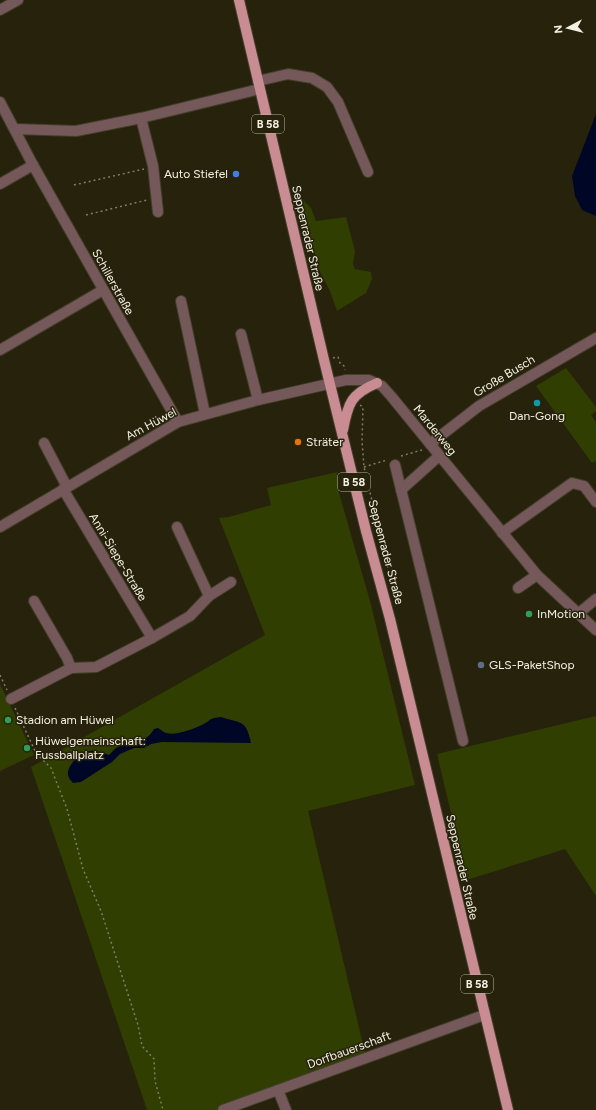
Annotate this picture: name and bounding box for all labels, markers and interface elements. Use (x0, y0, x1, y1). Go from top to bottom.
north arrow (548, 8, 588, 48)
text: N (552, 24, 566, 34)
road number: B 58 (252, 115, 284, 133)
place label: Auto Stiefel (164, 167, 228, 181)
marker: Auto Stiefel (231, 169, 241, 179)
street label: Seppenrader Straße (289, 184, 327, 292)
street label: Schillerstraße (89, 247, 137, 318)
street label: Große Busch (471, 352, 538, 400)
marker: Dan-Gong (532, 398, 542, 408)
street label: Marderweg (410, 402, 460, 458)
street label: Am Hüwel (123, 405, 179, 443)
place label: Dan-Gong (509, 409, 565, 423)
place label: Sträter (306, 435, 343, 449)
marker: Sträter (293, 437, 303, 447)
road number: B 58 (338, 473, 370, 491)
street label: Seppenrader Straße (365, 498, 407, 606)
street label: Anni-Siepe-Straße (86, 511, 150, 604)
place label: InMotion (537, 607, 585, 621)
marker: InMotion (524, 609, 534, 619)
place label: GLS-PaketShop (489, 658, 575, 672)
marker: GLS-PaketShop (476, 660, 486, 670)
place label: Stadion am Hüwel (16, 713, 114, 727)
marker: Stadion am Hüwel (3, 715, 13, 725)
place label: Hüwelgemeinschaft: Fussballplatz (35, 734, 146, 762)
marker: Hüwelgemeinschaft: Fussballplatz (22, 743, 32, 753)
street label: Seppenrader Straße (443, 813, 481, 921)
road number: B 58 (461, 975, 493, 993)
street label: Dorfbauerschaft (305, 1028, 393, 1072)

